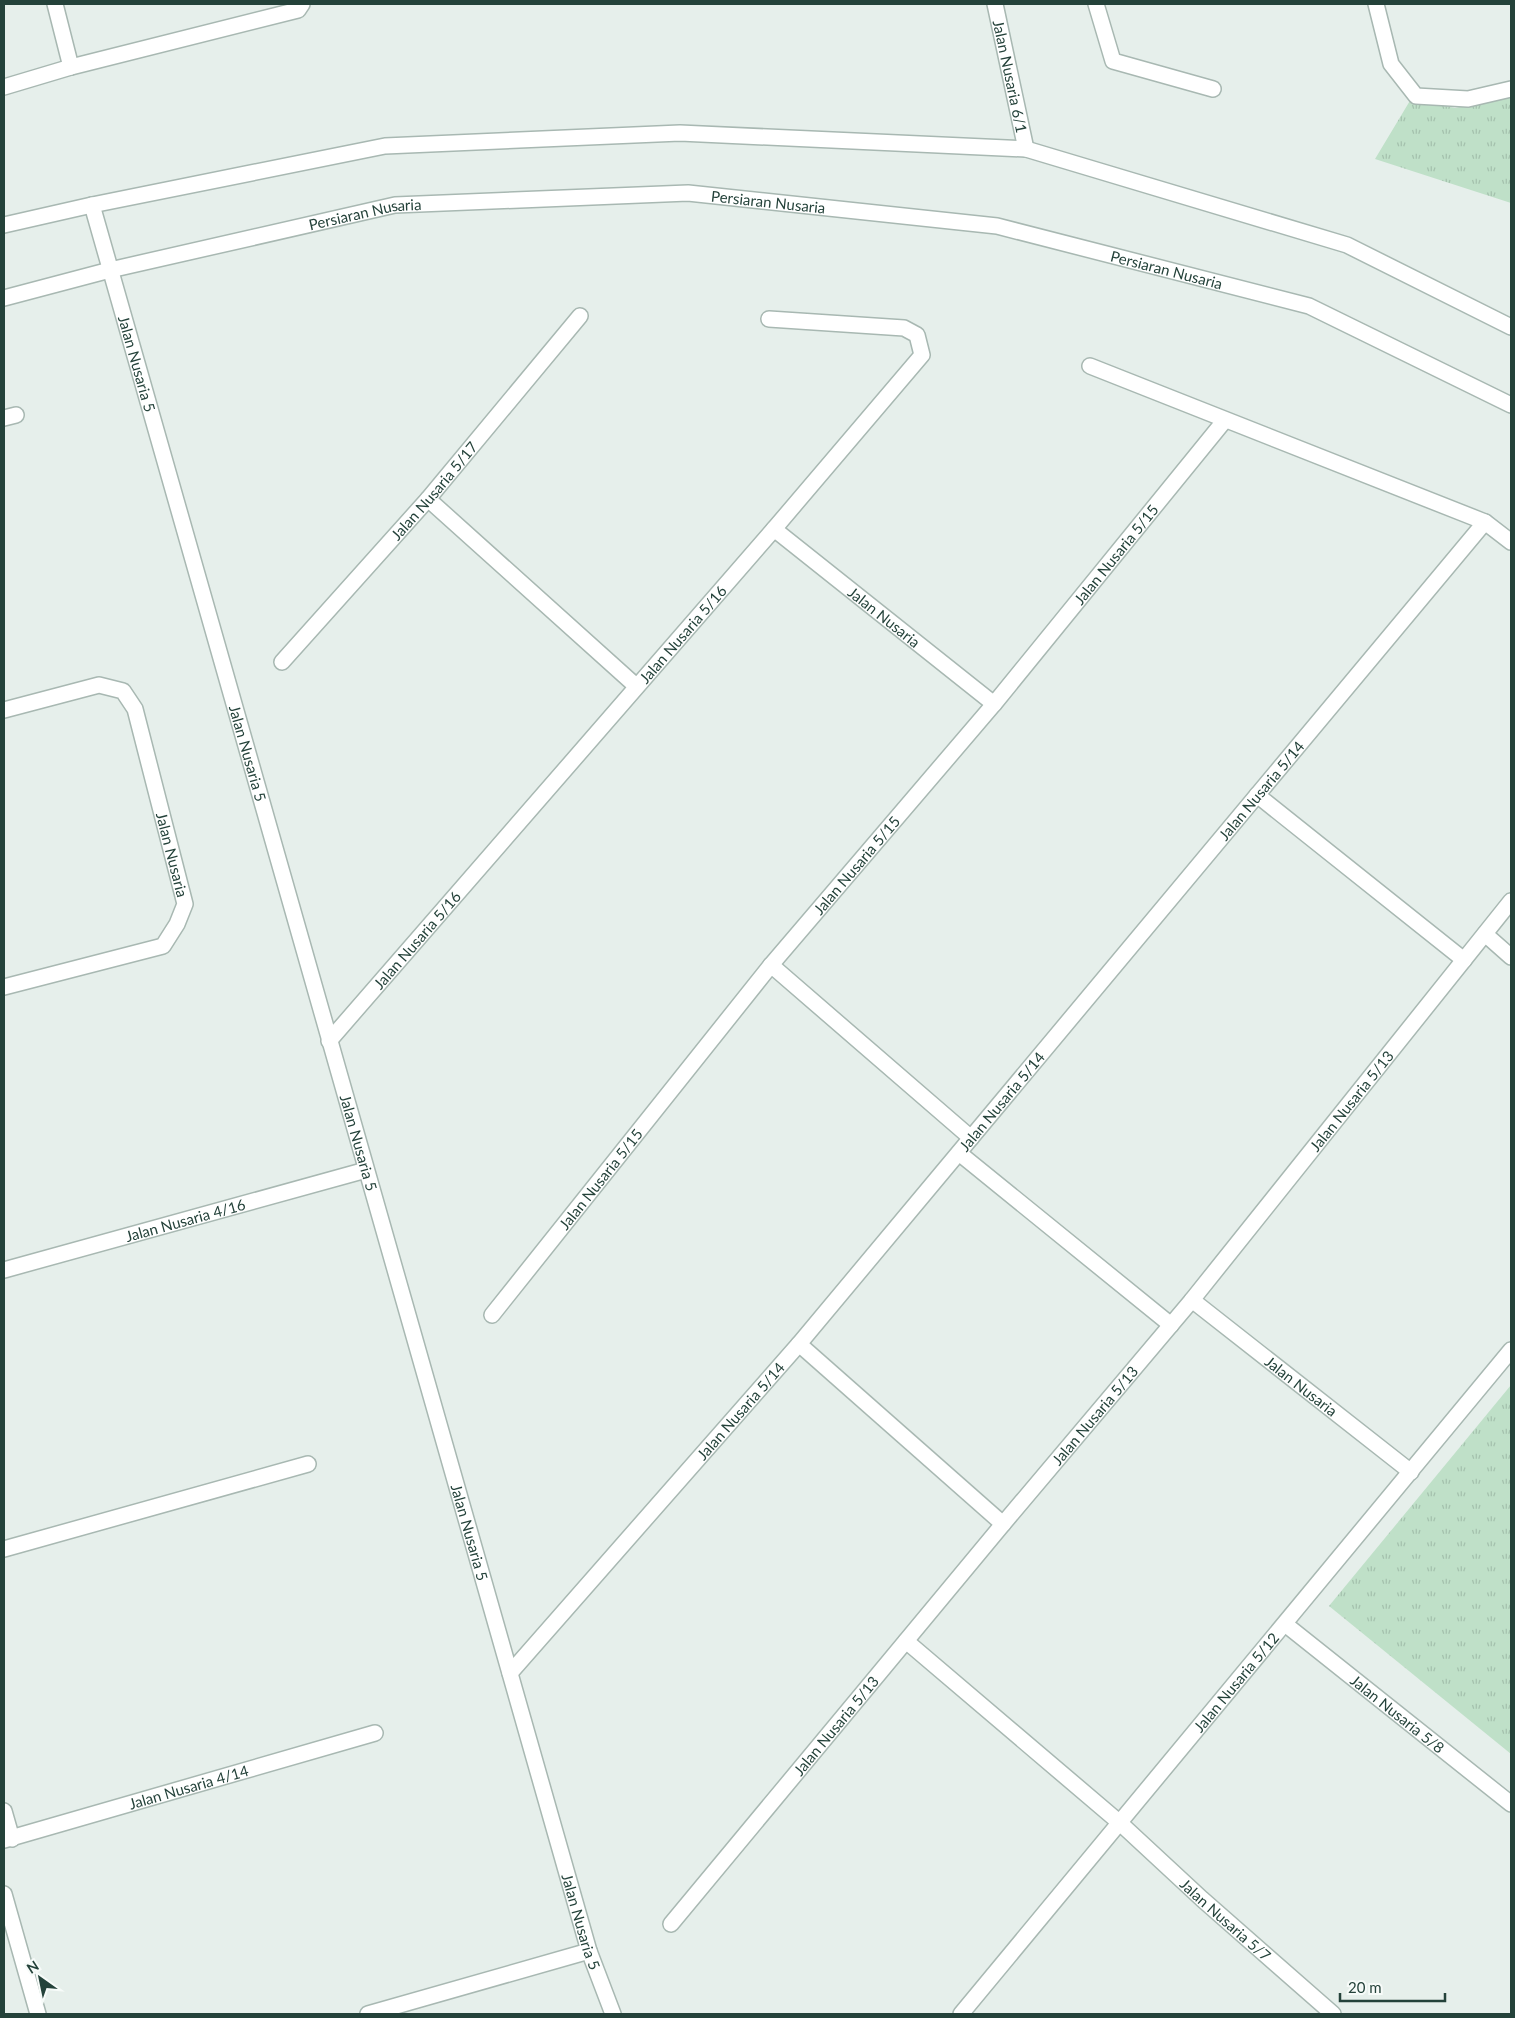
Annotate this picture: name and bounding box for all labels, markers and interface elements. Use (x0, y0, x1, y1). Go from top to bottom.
street label: Jalan Nusaria 6/1 (990, 18, 1031, 134)
street label: Persiaran Nusaria (710, 187, 826, 217)
street label: Persiaran Nusaria (307, 195, 422, 233)
street label: Persiaran Nusaria (1109, 247, 1224, 292)
street label: Jalan Nusaria 5 (115, 313, 159, 414)
street label: Jalan Nusaria 5/17 (387, 438, 481, 543)
street label: Jalan Nusaria 5/15 (1070, 501, 1162, 608)
street label: Jalan Nusaria 5/16 (635, 581, 730, 687)
street label: Jalan Nusaria (845, 583, 924, 651)
street label: Jalan Nusaria 5 (226, 703, 270, 804)
street label: Jalan Nusaria 5/14 (1214, 737, 1308, 844)
street label: Jalan Nusaria (153, 810, 192, 899)
street label: Jalan Nusaria 5/15 (809, 812, 903, 918)
street label: Jalan Nusaria 5/16 (370, 887, 464, 992)
street label: Jalan Nusaria 5/13 (1306, 1047, 1397, 1155)
street label: Jalan Nusaria 5/14 (955, 1048, 1048, 1155)
street label: Jalan Nusaria 5 (337, 1092, 381, 1193)
street label: Jalan Nusaria 5/15 (555, 1125, 646, 1233)
street label: Jalan Nusaria 4/16 (123, 1195, 248, 1245)
street label: Jalan Nusaria (1262, 1352, 1341, 1420)
street label: Jalan Nusaria 5/14 (693, 1358, 788, 1463)
street label: Jalan Nusaria 5/13 (1048, 1362, 1141, 1468)
street label: Jalan Nusaria 5 (448, 1482, 492, 1583)
street label: Jalan Nusaria 5/12 (1190, 1629, 1282, 1735)
street label: Jalan Nusaria 5/8 (1347, 1671, 1448, 1757)
street label: Jalan Nusaria 5/13 (789, 1672, 882, 1779)
street label: Jalan Nusaria 4/14 (127, 1761, 251, 1813)
street label: Jalan Nusaria 5 (558, 1871, 604, 1972)
street label: Jalan Nusaria 5/7 (1177, 1875, 1275, 1965)
north arrow (15, 1953, 65, 2003)
text: N (23, 1957, 42, 1977)
scale bar (1340, 1970, 1445, 2002)
text: 20 m (1348, 1978, 1382, 1996)

